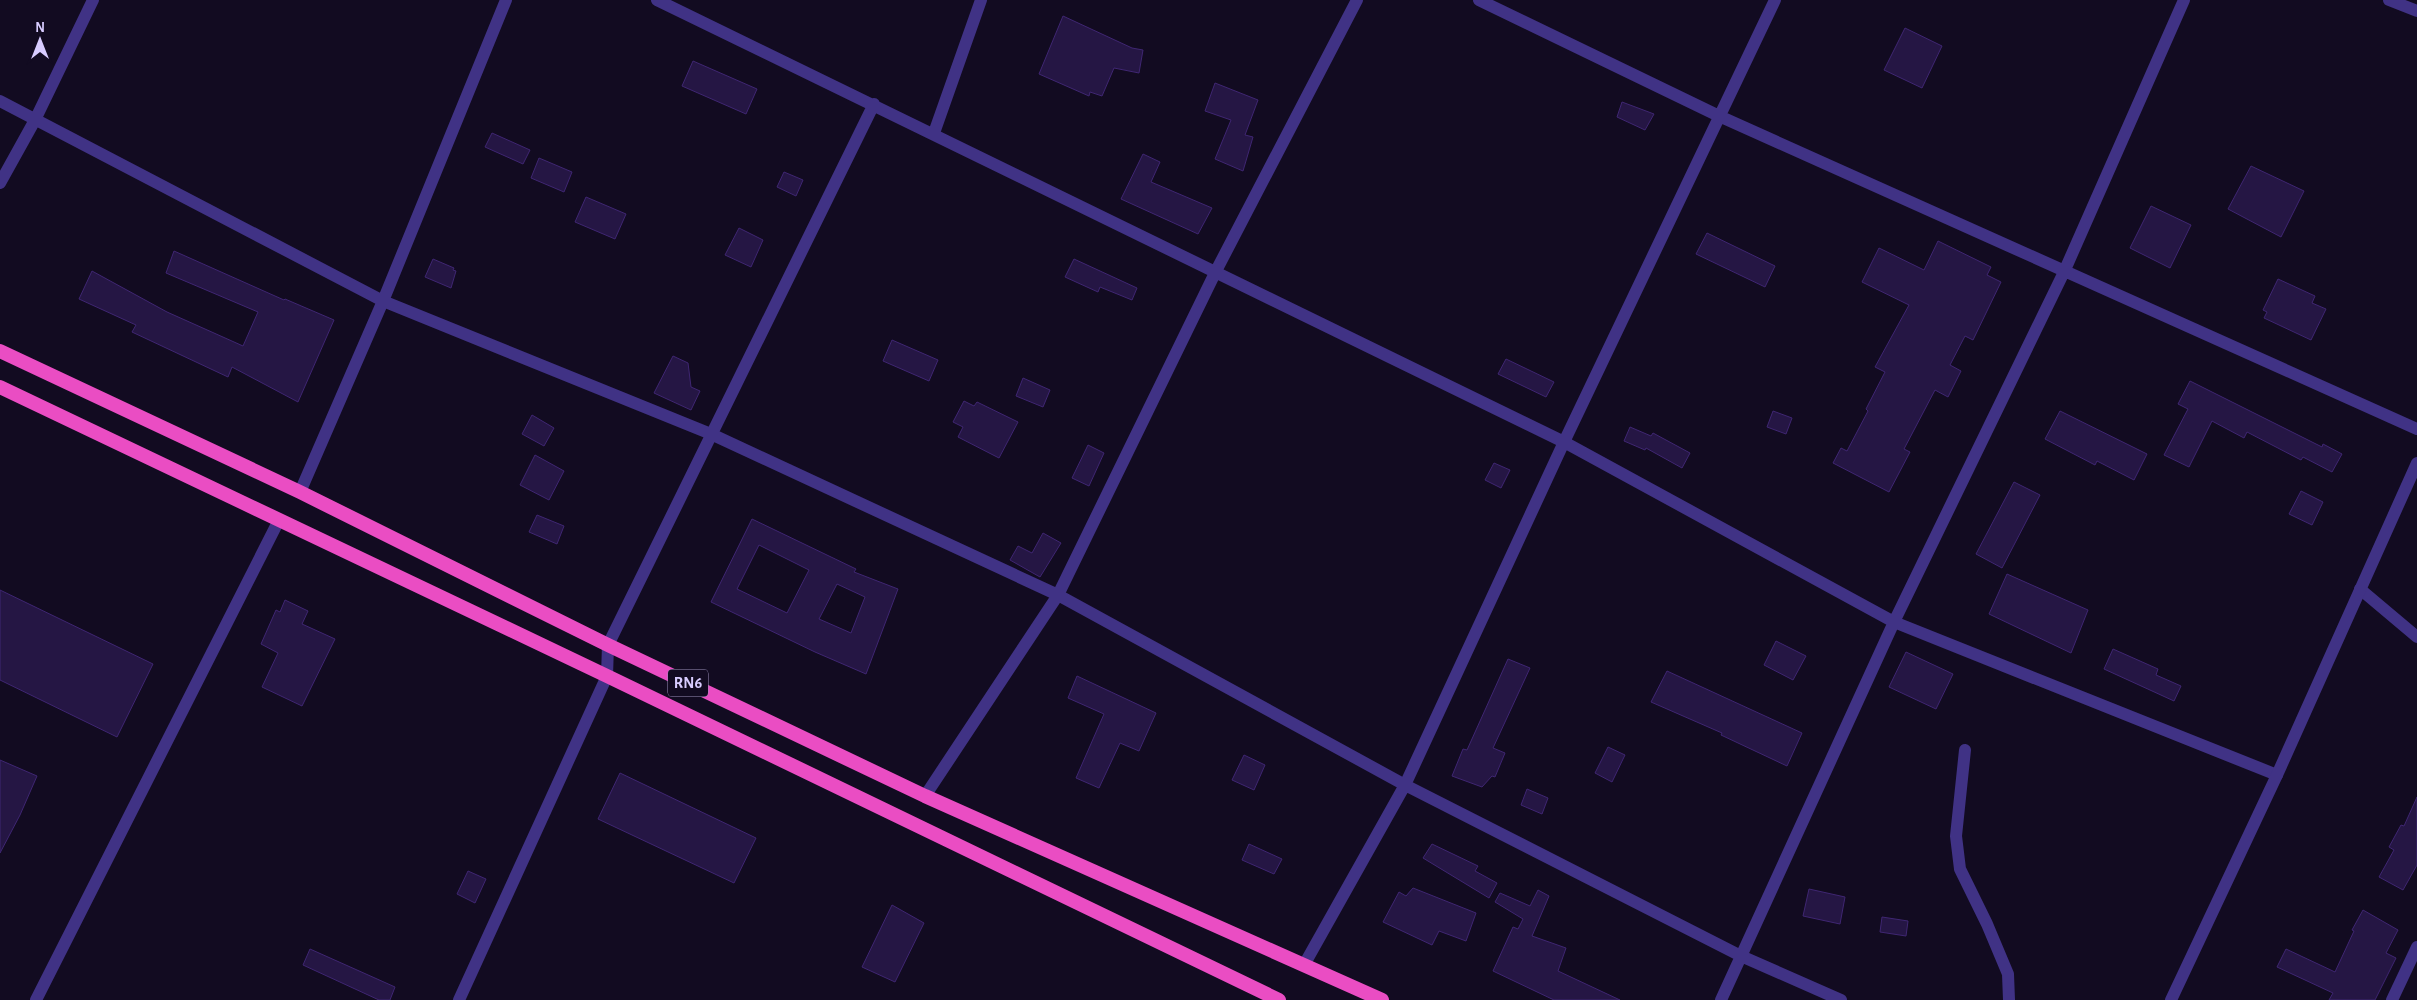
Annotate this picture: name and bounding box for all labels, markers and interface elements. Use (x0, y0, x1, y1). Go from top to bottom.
north arrow (15, 15, 65, 65)
text: N (35, 21, 45, 35)
road number: RN6 (668, 670, 708, 696)

